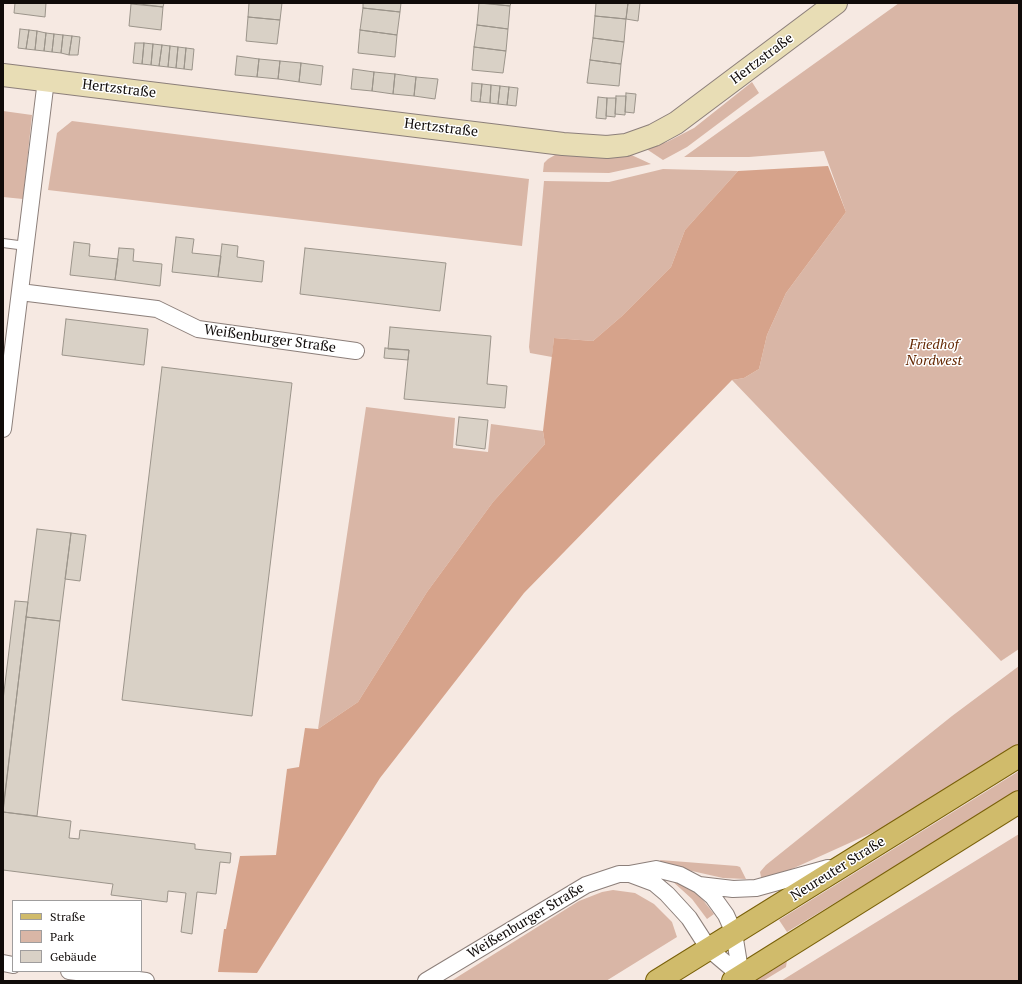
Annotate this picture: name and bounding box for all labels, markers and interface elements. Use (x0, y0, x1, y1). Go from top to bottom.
street label: Hertzstraße (727, 30, 797, 88)
street label: Hertzstraße (81, 76, 157, 102)
street label: Hertzstraße (403, 115, 479, 141)
street label: Weißenburger Straße (203, 321, 337, 357)
park label: Friedhof Nordwest (906, 337, 962, 370)
street label: Neureuter Straße (788, 833, 888, 905)
street label: Weißenburger Straße (465, 880, 587, 962)
legend (12, 900, 142, 972)
text: Straße (50, 909, 85, 924)
text: Park (50, 929, 74, 944)
text: Gebäude (50, 949, 96, 964)

